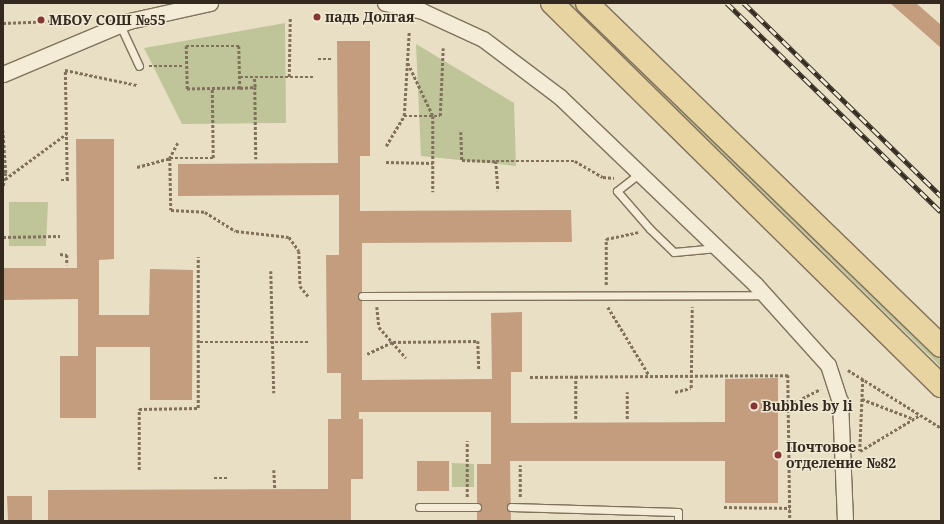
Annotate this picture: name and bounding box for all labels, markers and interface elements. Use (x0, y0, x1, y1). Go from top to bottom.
place label: падь Долгая (325, 9, 415, 25)
place label: МБОУ СОШ №55 (49, 12, 166, 28)
marker: падь Долгая (312, 12, 322, 22)
marker: МБОУ СОШ №55 (36, 15, 46, 25)
place label: Bubbles by li (762, 398, 853, 414)
marker: Bubbles by li (749, 401, 759, 411)
place label: Почтовое отделение №82 (786, 439, 896, 472)
marker: Почтовое отделение №82 (773, 450, 783, 460)

